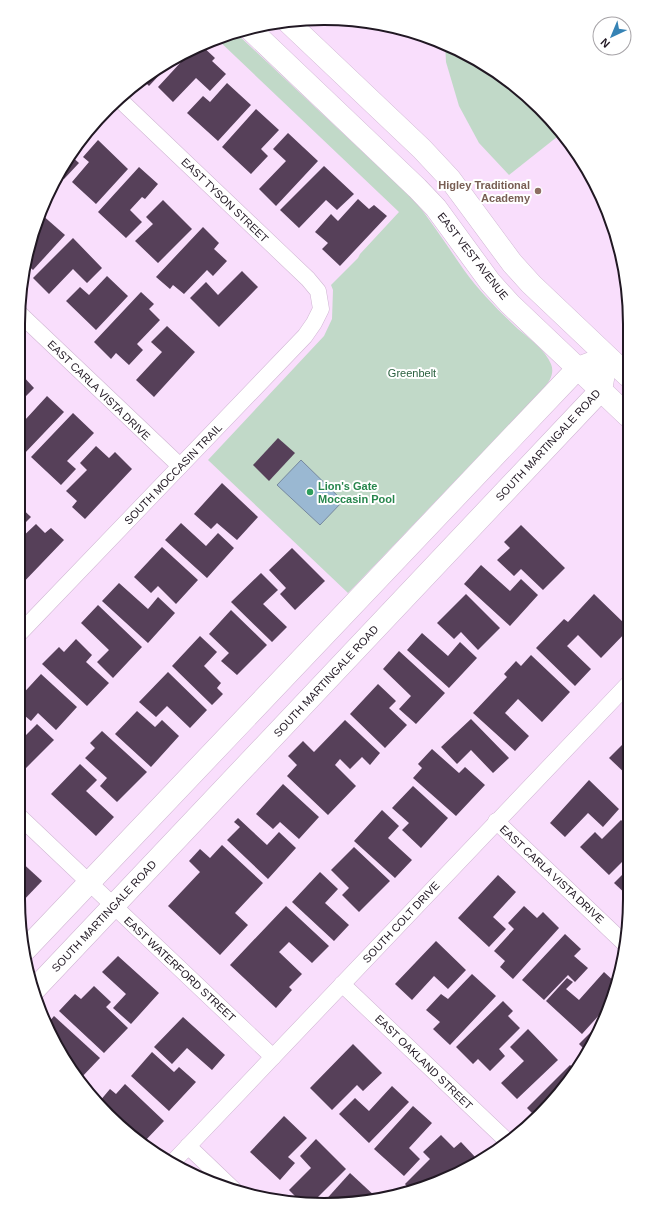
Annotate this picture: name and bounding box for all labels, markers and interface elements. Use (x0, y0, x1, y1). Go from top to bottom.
north arrow (592, 16, 632, 56)
text: N (598, 36, 612, 50)
street label: EAST TYSON STREET (179, 155, 271, 245)
place label: Higley Traditional Academy (438, 179, 531, 204)
marker: Higley Traditional Academy (533, 186, 543, 196)
street label: EAST VEST AVENUE (435, 210, 511, 302)
street label: EAST CARLA VISTA DRIVE (45, 338, 153, 442)
park label: Greenbelt (388, 367, 436, 379)
street label: SOUTH MARTINGALE ROAD (493, 387, 603, 503)
street label: SOUTH MOCCASIN TRAIL (122, 421, 224, 527)
place label: Lion's Gate Moccasin Pool (318, 480, 395, 505)
marker: Lion's Gate Moccasin Pool (305, 487, 315, 497)
street label: SOUTH MARTINGALE ROAD (271, 623, 381, 739)
street label: EAST CARLA VISTA DRIVE (498, 823, 606, 925)
street label: SOUTH MARTINGALE ROAD (49, 858, 159, 974)
street label: SOUTH COLT DRIVE (360, 879, 442, 965)
street label: EAST WATERFORD STREET (122, 914, 238, 1024)
street label: EAST OAKLAND STREET (373, 1012, 475, 1112)

